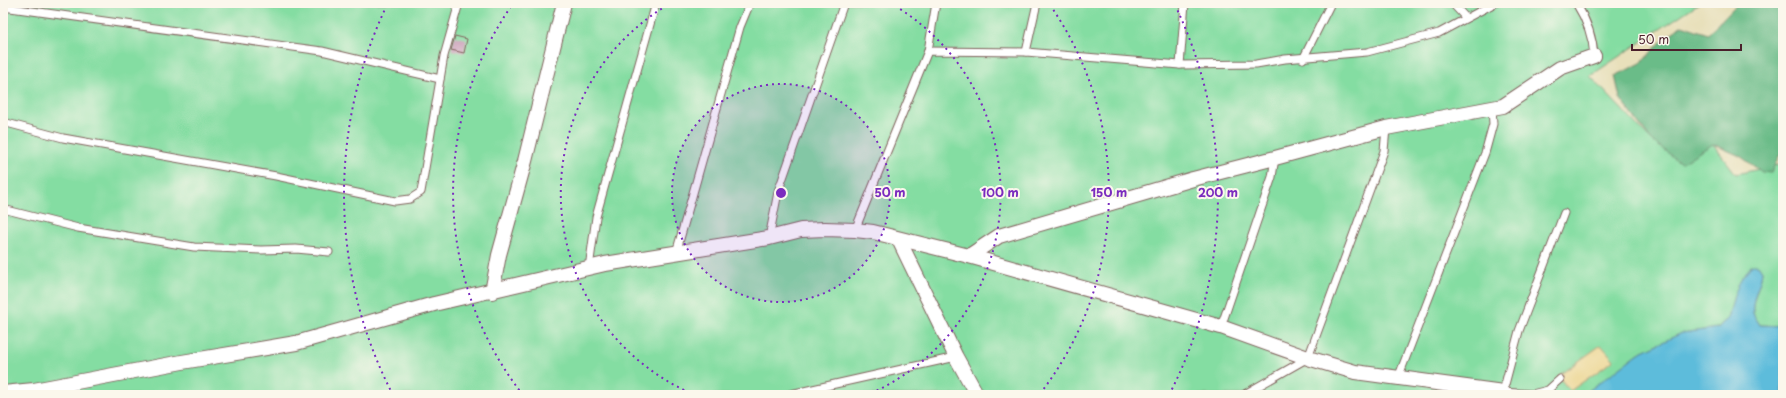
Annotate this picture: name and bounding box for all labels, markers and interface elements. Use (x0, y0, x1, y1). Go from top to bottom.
scale bar (1632, 26, 1741, 52)
text: 50 m (1638, 30, 1669, 48)
text: 50 m (874, 183, 906, 201)
text: 100 m (981, 183, 1019, 201)
text: 150 m (1091, 183, 1127, 201)
text: 200 m (1198, 183, 1238, 201)
centre of rings (774, 186, 788, 200)

